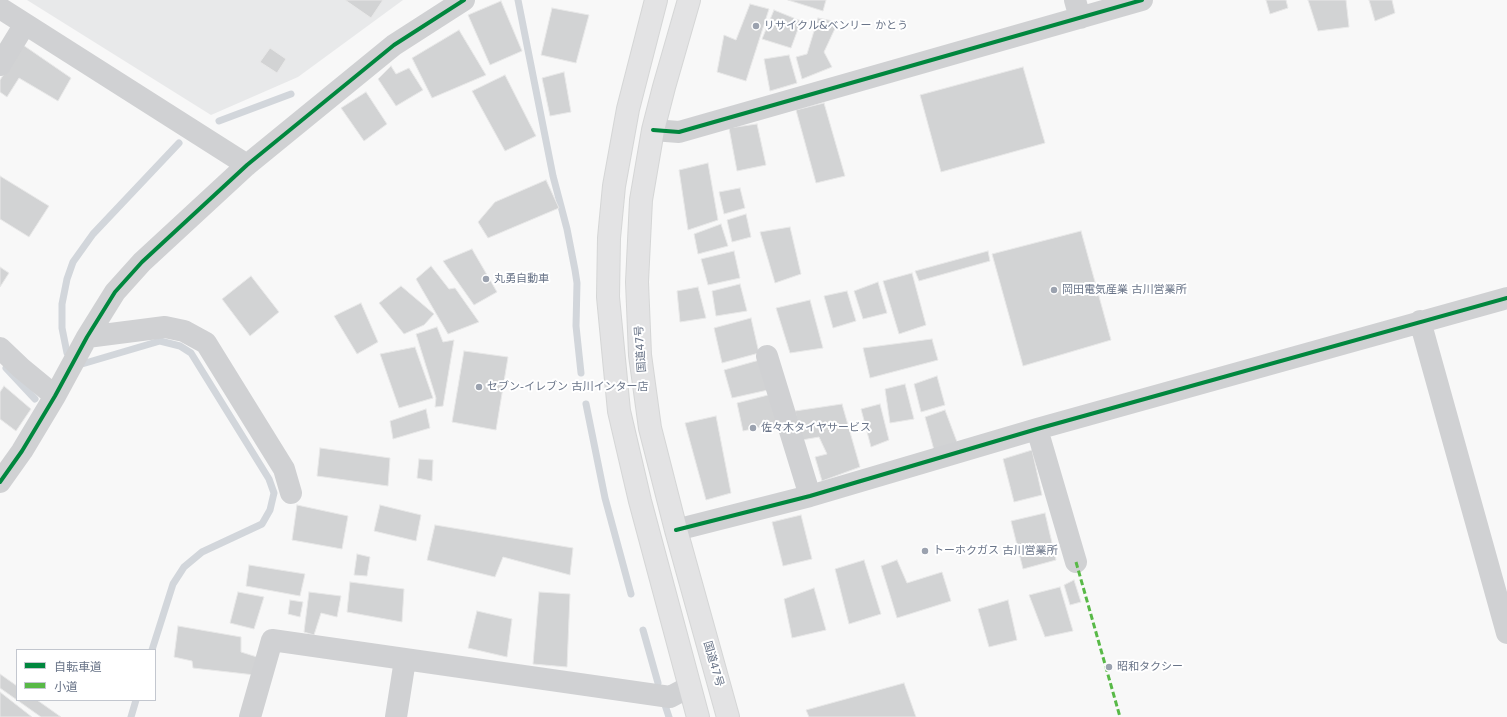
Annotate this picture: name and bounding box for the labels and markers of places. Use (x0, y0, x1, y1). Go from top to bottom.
place label: リサイクル&ベンリー かとう (764, 19, 908, 33)
marker: リサイクル&ベンリー かとう (751, 21, 761, 31)
place label: 丸勇自動車 (494, 272, 549, 286)
marker: 丸勇自動車 (481, 274, 491, 284)
place label: 岡田電気産業 古川営業所 (1062, 283, 1186, 297)
marker: 岡田電気産業 古川営業所 (1049, 285, 1059, 295)
place label: セブン-イレブン 古川インター店 (487, 380, 648, 394)
marker: セブン-イレブン 古川インター店 (474, 382, 484, 392)
place label: 佐々木タイヤサービス (761, 421, 871, 435)
marker: 佐々木タイヤサービス (748, 423, 758, 433)
place label: トーホクガス 古川営業所 (933, 544, 1057, 558)
marker: トーホクガス 古川営業所 (920, 546, 930, 556)
place label: 昭和タクシー (1117, 660, 1183, 674)
marker: 昭和タクシー (1104, 662, 1114, 672)

